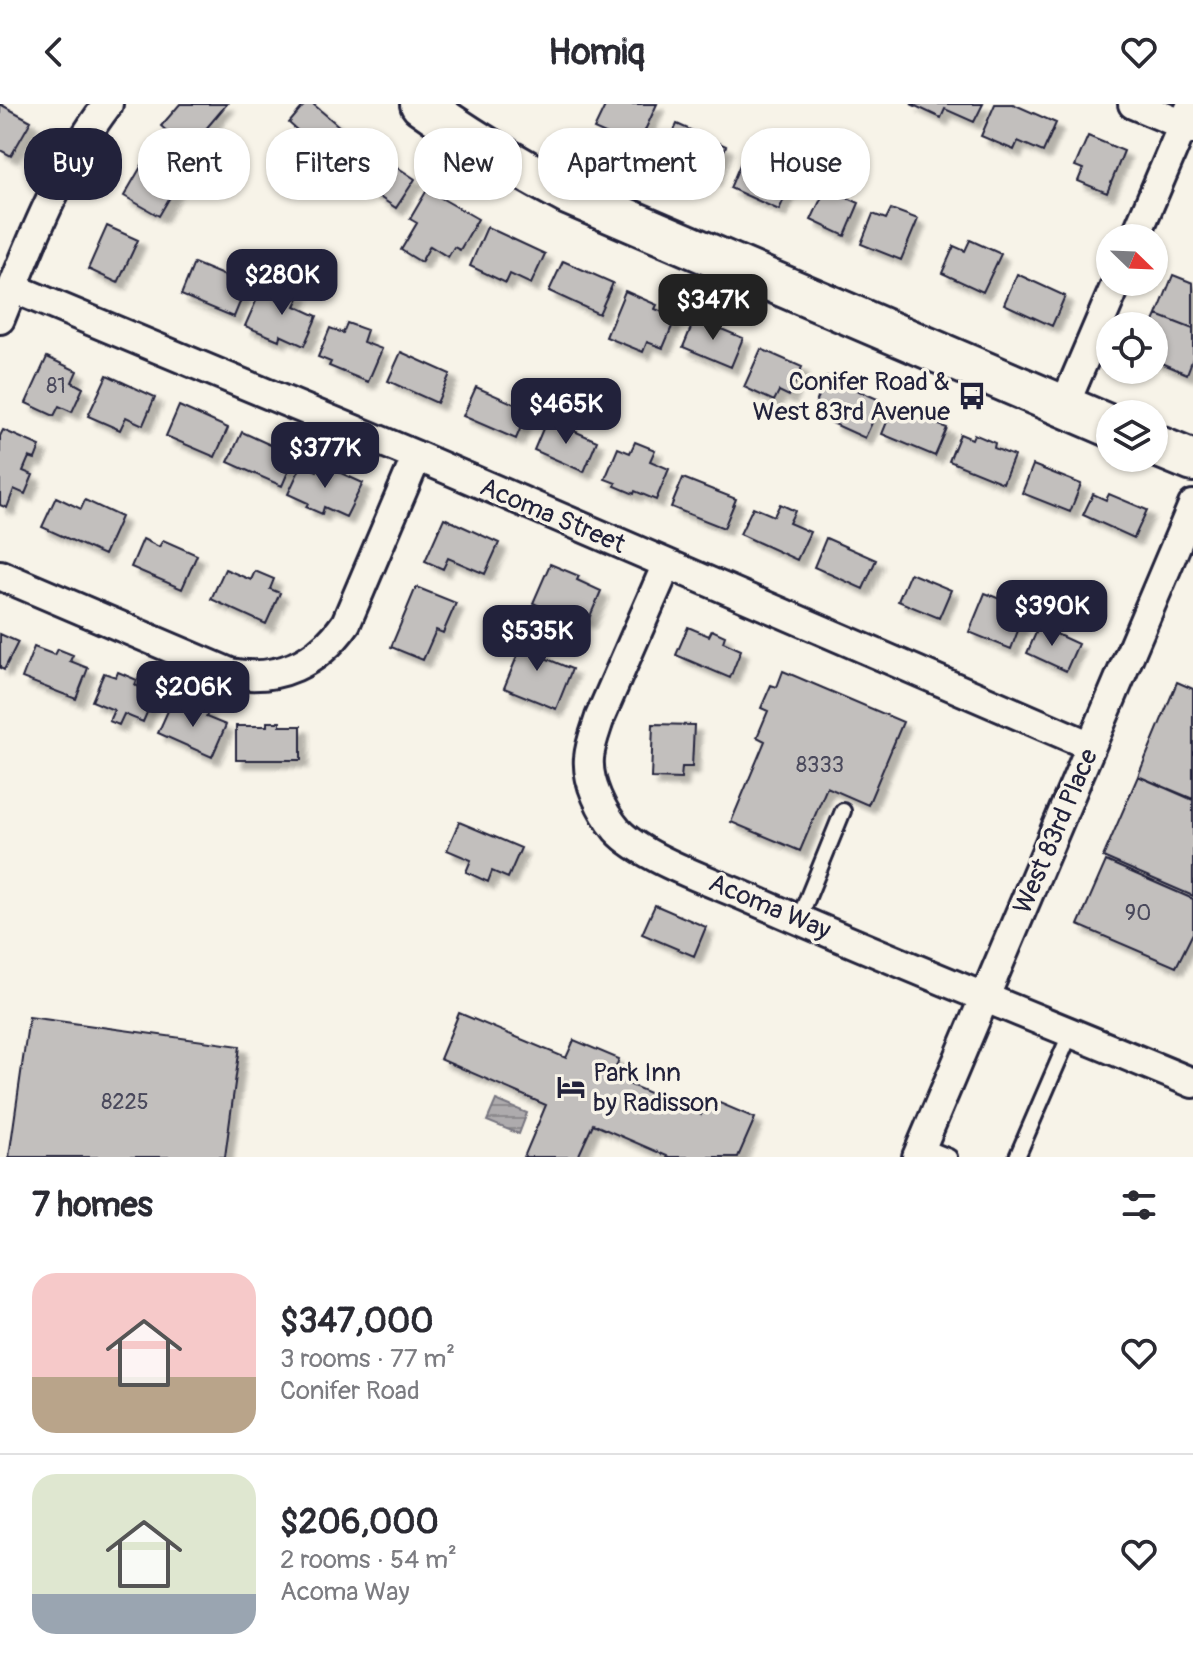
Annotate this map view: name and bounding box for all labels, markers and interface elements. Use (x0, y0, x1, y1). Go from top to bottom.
icon: back (32, 30, 76, 74)
text: Homiq (548, 30, 645, 75)
icon: heart (1117, 30, 1161, 74)
chip: Buy (24, 128, 122, 200)
chip: Rent (138, 128, 250, 200)
chip: Filters (266, 128, 398, 200)
chip: New (414, 128, 522, 200)
chip: Apartment (538, 128, 725, 200)
chip: House (741, 128, 870, 200)
north arrow (1096, 224, 1168, 296)
map controls (1096, 224, 1168, 472)
pin: $280K (226, 249, 338, 317)
text: $280K (244, 259, 320, 291)
pin: $347K (657, 274, 769, 342)
text: $347K (676, 284, 750, 316)
button: locate (1096, 312, 1168, 384)
place label: Conifer Road & West 83rd Avenue (753, 366, 950, 428)
house number: 81 (46, 372, 66, 400)
pin: $465K (510, 378, 622, 446)
bus stop icon: Conifer Road & West 83rd Avenue (957, 381, 987, 411)
text: $465K (529, 388, 603, 420)
button: layers (1096, 400, 1168, 472)
pin: $377K (269, 422, 381, 490)
text: $377K (289, 432, 361, 464)
street label: Acoma Street (475, 471, 630, 561)
pin: $390K (996, 580, 1108, 648)
text: $390K (1014, 590, 1090, 622)
pin: $535K (481, 605, 593, 673)
text: $535K (501, 615, 573, 647)
pin: $206K (137, 661, 249, 729)
text: $206K (154, 671, 232, 703)
street label: West 83rd Place (1007, 744, 1105, 919)
house number: 8333 (796, 751, 844, 779)
street label: Acoma Way (704, 867, 835, 947)
house number: 90 (1125, 899, 1151, 927)
place label: Park Inn by Radisson (593, 1057, 719, 1119)
hotel icon: Park Inn by Radisson (556, 1072, 586, 1102)
house number: 8225 (101, 1088, 149, 1116)
icon: filters (1117, 1183, 1161, 1227)
text: 7 homes (32, 1184, 153, 1227)
text: $347,000 (280, 1300, 433, 1343)
icon: home (96, 1305, 192, 1401)
icon: heart (1117, 1331, 1161, 1375)
text: 3 rooms · 77 m² (280, 1343, 455, 1375)
text: Conifer Road (280, 1375, 420, 1407)
text: $206,000 (280, 1501, 439, 1544)
icon: home (96, 1506, 192, 1602)
icon: heart (1117, 1532, 1161, 1576)
text: 2 rooms · 54 m² (280, 1544, 457, 1576)
text: Acoma Way (280, 1576, 409, 1608)

